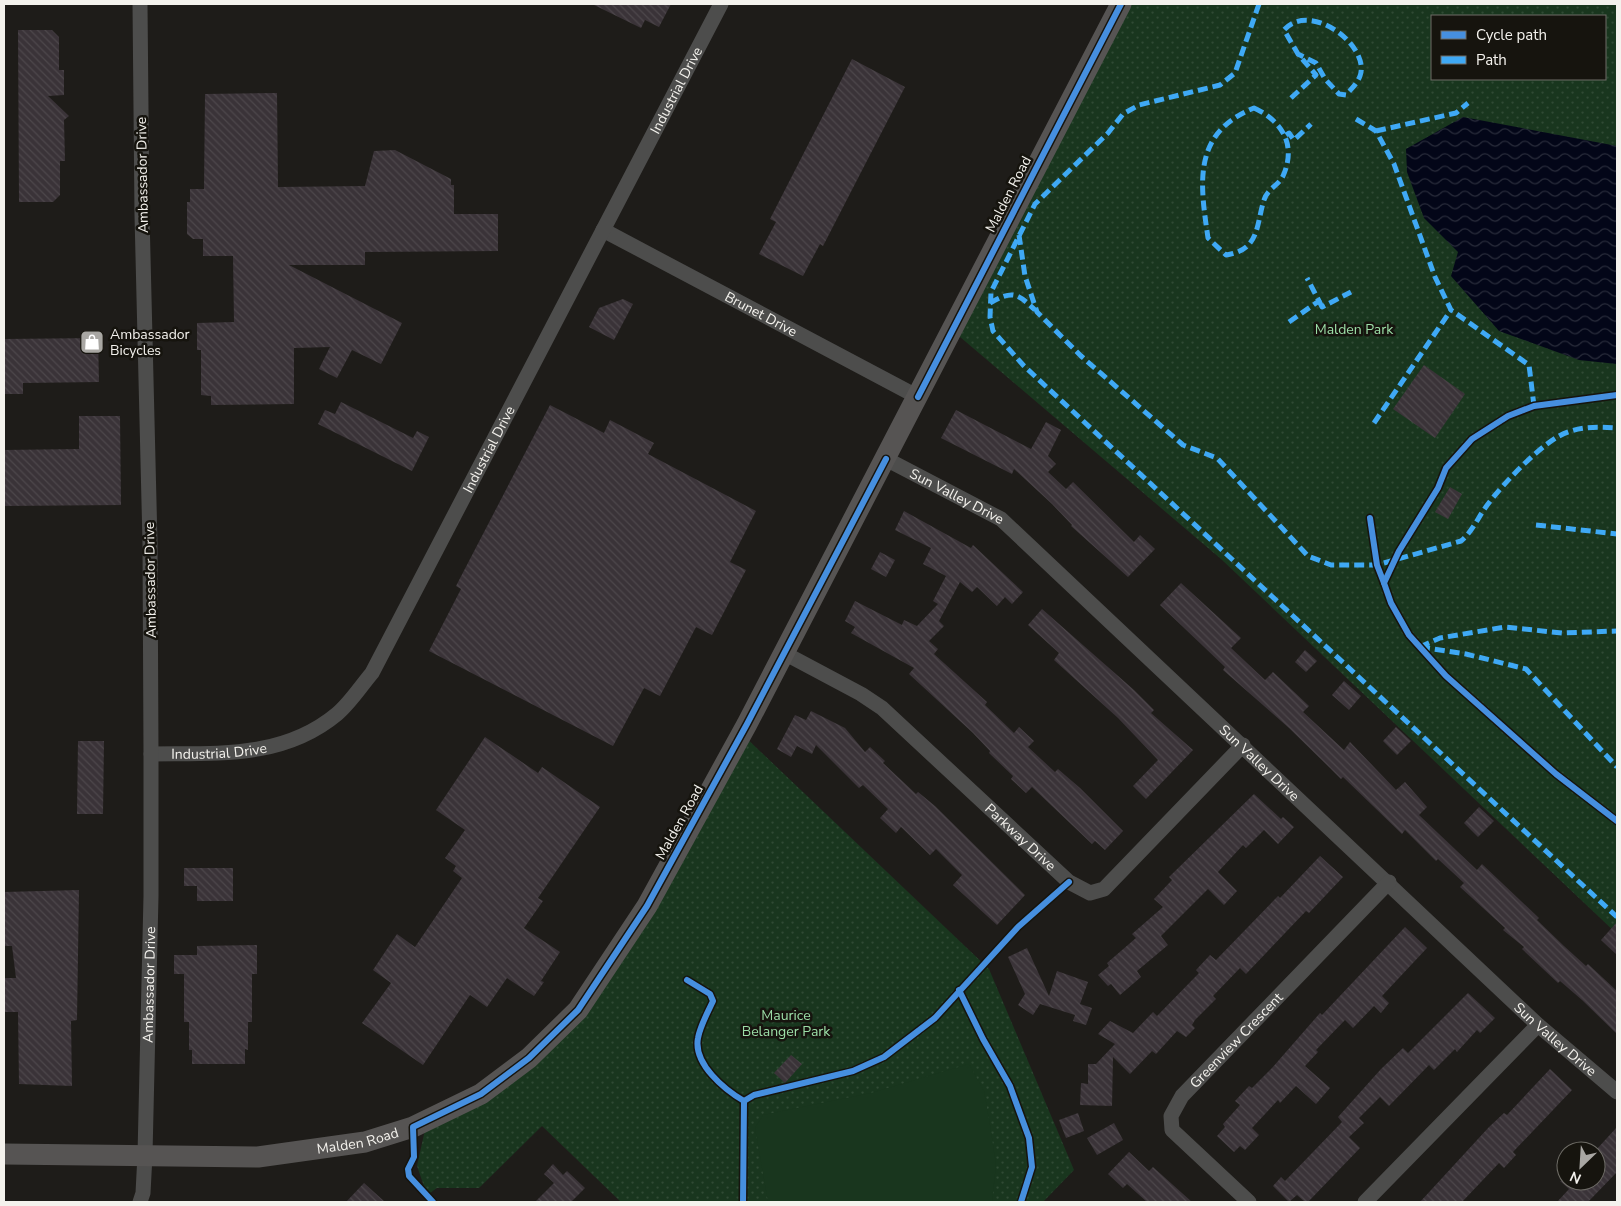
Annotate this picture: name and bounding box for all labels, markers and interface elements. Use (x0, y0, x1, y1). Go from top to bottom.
legend (1431, 15, 1606, 80)
text: Cycle path (1476, 25, 1547, 45)
street label: Industrial Drive (646, 44, 707, 137)
text: Path (1476, 50, 1507, 70)
street label: Ambassador Drive (132, 117, 153, 233)
street label: Malden Road (981, 153, 1036, 236)
street label: Brunet Drive (721, 287, 800, 341)
park label: Malden Park (1315, 320, 1394, 339)
place label: Ambassador Bicycles (110, 325, 190, 360)
shop icon: Ambassador Bicycles (79, 329, 105, 355)
street label: Industrial Drive (459, 403, 520, 496)
street label: Sun Valley Drive (906, 464, 1007, 529)
street label: Ambassador Drive (140, 522, 161, 638)
street label: Sun Valley Drive (1215, 720, 1304, 806)
street label: Industrial Drive (171, 739, 268, 764)
street label: Malden Road (651, 781, 708, 863)
street label: Parkway Drive (981, 800, 1060, 875)
street label: Ambassador Drive (139, 926, 160, 1043)
street label: Greenview Crescent (1186, 988, 1287, 1092)
street label: Sun Valley Drive (1510, 998, 1601, 1081)
park label: Maurice Belanger Park (742, 1006, 831, 1041)
street label: Malden Road (316, 1123, 401, 1159)
north arrow (1556, 1141, 1606, 1191)
text: N (1567, 1167, 1584, 1188)

